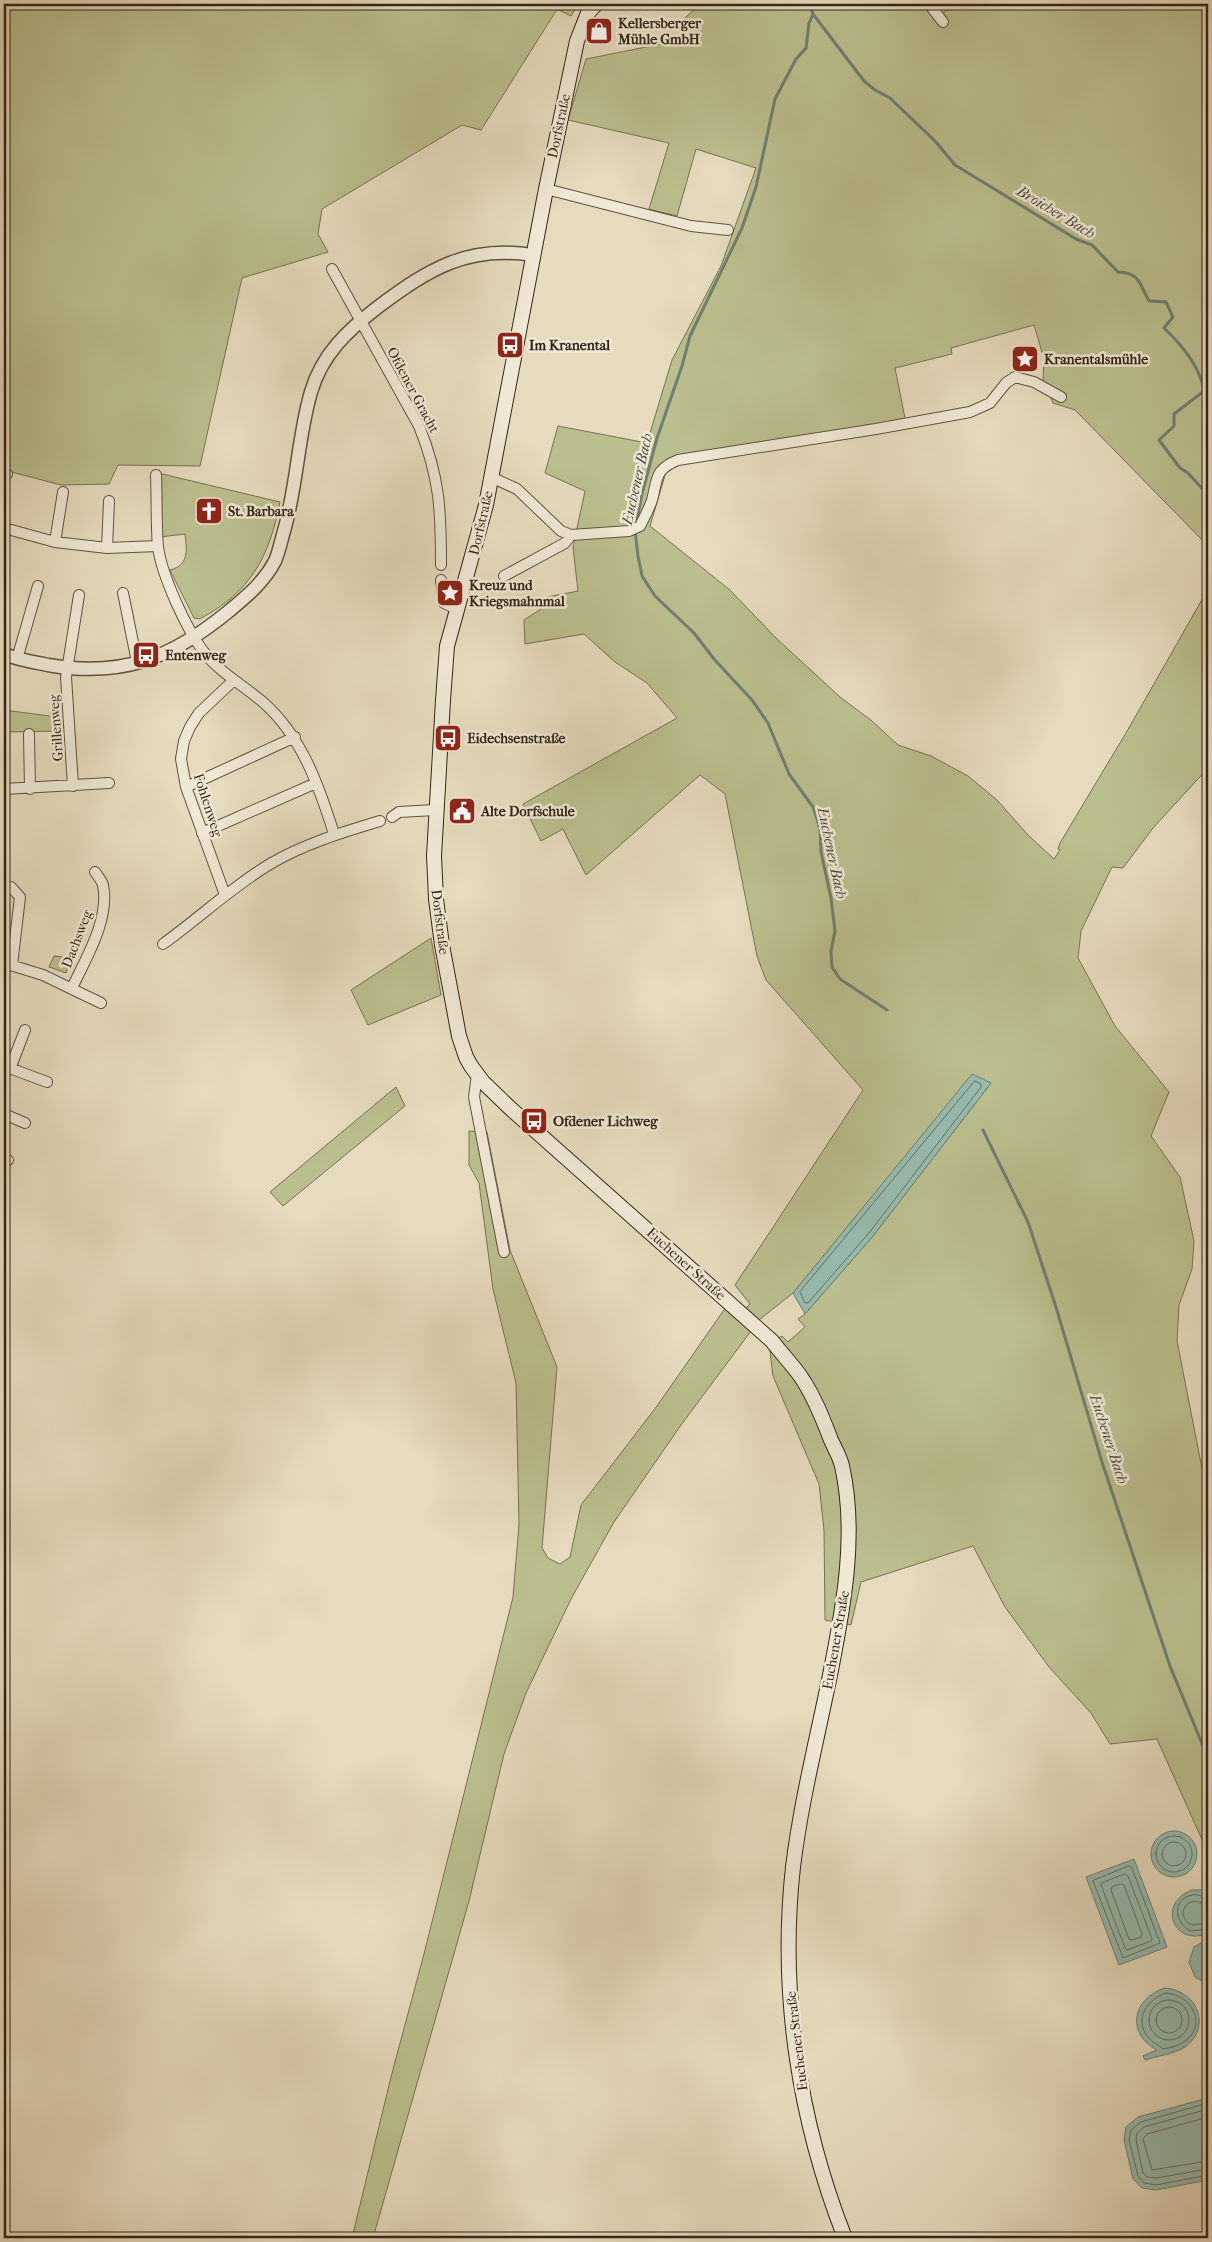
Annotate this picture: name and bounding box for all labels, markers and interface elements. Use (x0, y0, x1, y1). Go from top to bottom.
place label: Kellersberger Mühle GmbH (617, 15, 702, 48)
shop icon: Kellersberger Mühle GmbH (584, 16, 614, 46)
street label: Dorfstraße (544, 92, 574, 160)
water label: Broicher Bach (1013, 181, 1099, 242)
bus stop icon: Im Kranental (495, 330, 525, 360)
place label: Im Kranental (529, 337, 610, 354)
street label: Ofdener Gracht (383, 344, 443, 436)
place icon: Kranentalsmühle (1010, 344, 1040, 374)
place label: Kranentalsmühle (1044, 351, 1148, 368)
water label: Euchener Bach (618, 431, 656, 527)
street label: Dorfstraße (465, 489, 497, 557)
church icon: St. Barbara (194, 496, 224, 526)
place label: St. Barbara (228, 503, 294, 520)
place label: Kreuz und Kriegsmahnmal (469, 577, 565, 610)
place icon: Kreuz und Kriegsmahnmal (435, 578, 465, 608)
bus stop icon: Entenweg (131, 640, 161, 670)
place label: Entenweg (165, 647, 226, 664)
street label: Grillenweg (45, 693, 67, 762)
bus stop icon: Eidechsenstraße (433, 723, 463, 753)
place label: Eidechsenstraße (467, 730, 566, 747)
street label: Fohlenweg (190, 771, 226, 839)
public building icon: Alte Dorfschule (447, 796, 477, 826)
place label: Alte Dorfschule (480, 803, 575, 820)
water label: Euchener Bach (813, 805, 851, 901)
street label: Dorfstraße (428, 888, 452, 956)
street label: Dachsweg (58, 907, 96, 970)
bus stop icon: Ofdener Lichweg (519, 1106, 549, 1136)
place label: Ofdener Lichweg (553, 1113, 658, 1130)
street label: Euchener Straße (643, 1224, 729, 1304)
water label: Euchener Bach (1086, 1391, 1132, 1486)
street label: Euchener Straße (819, 1589, 853, 1691)
street label: Euchener Straße (782, 1990, 812, 2092)

